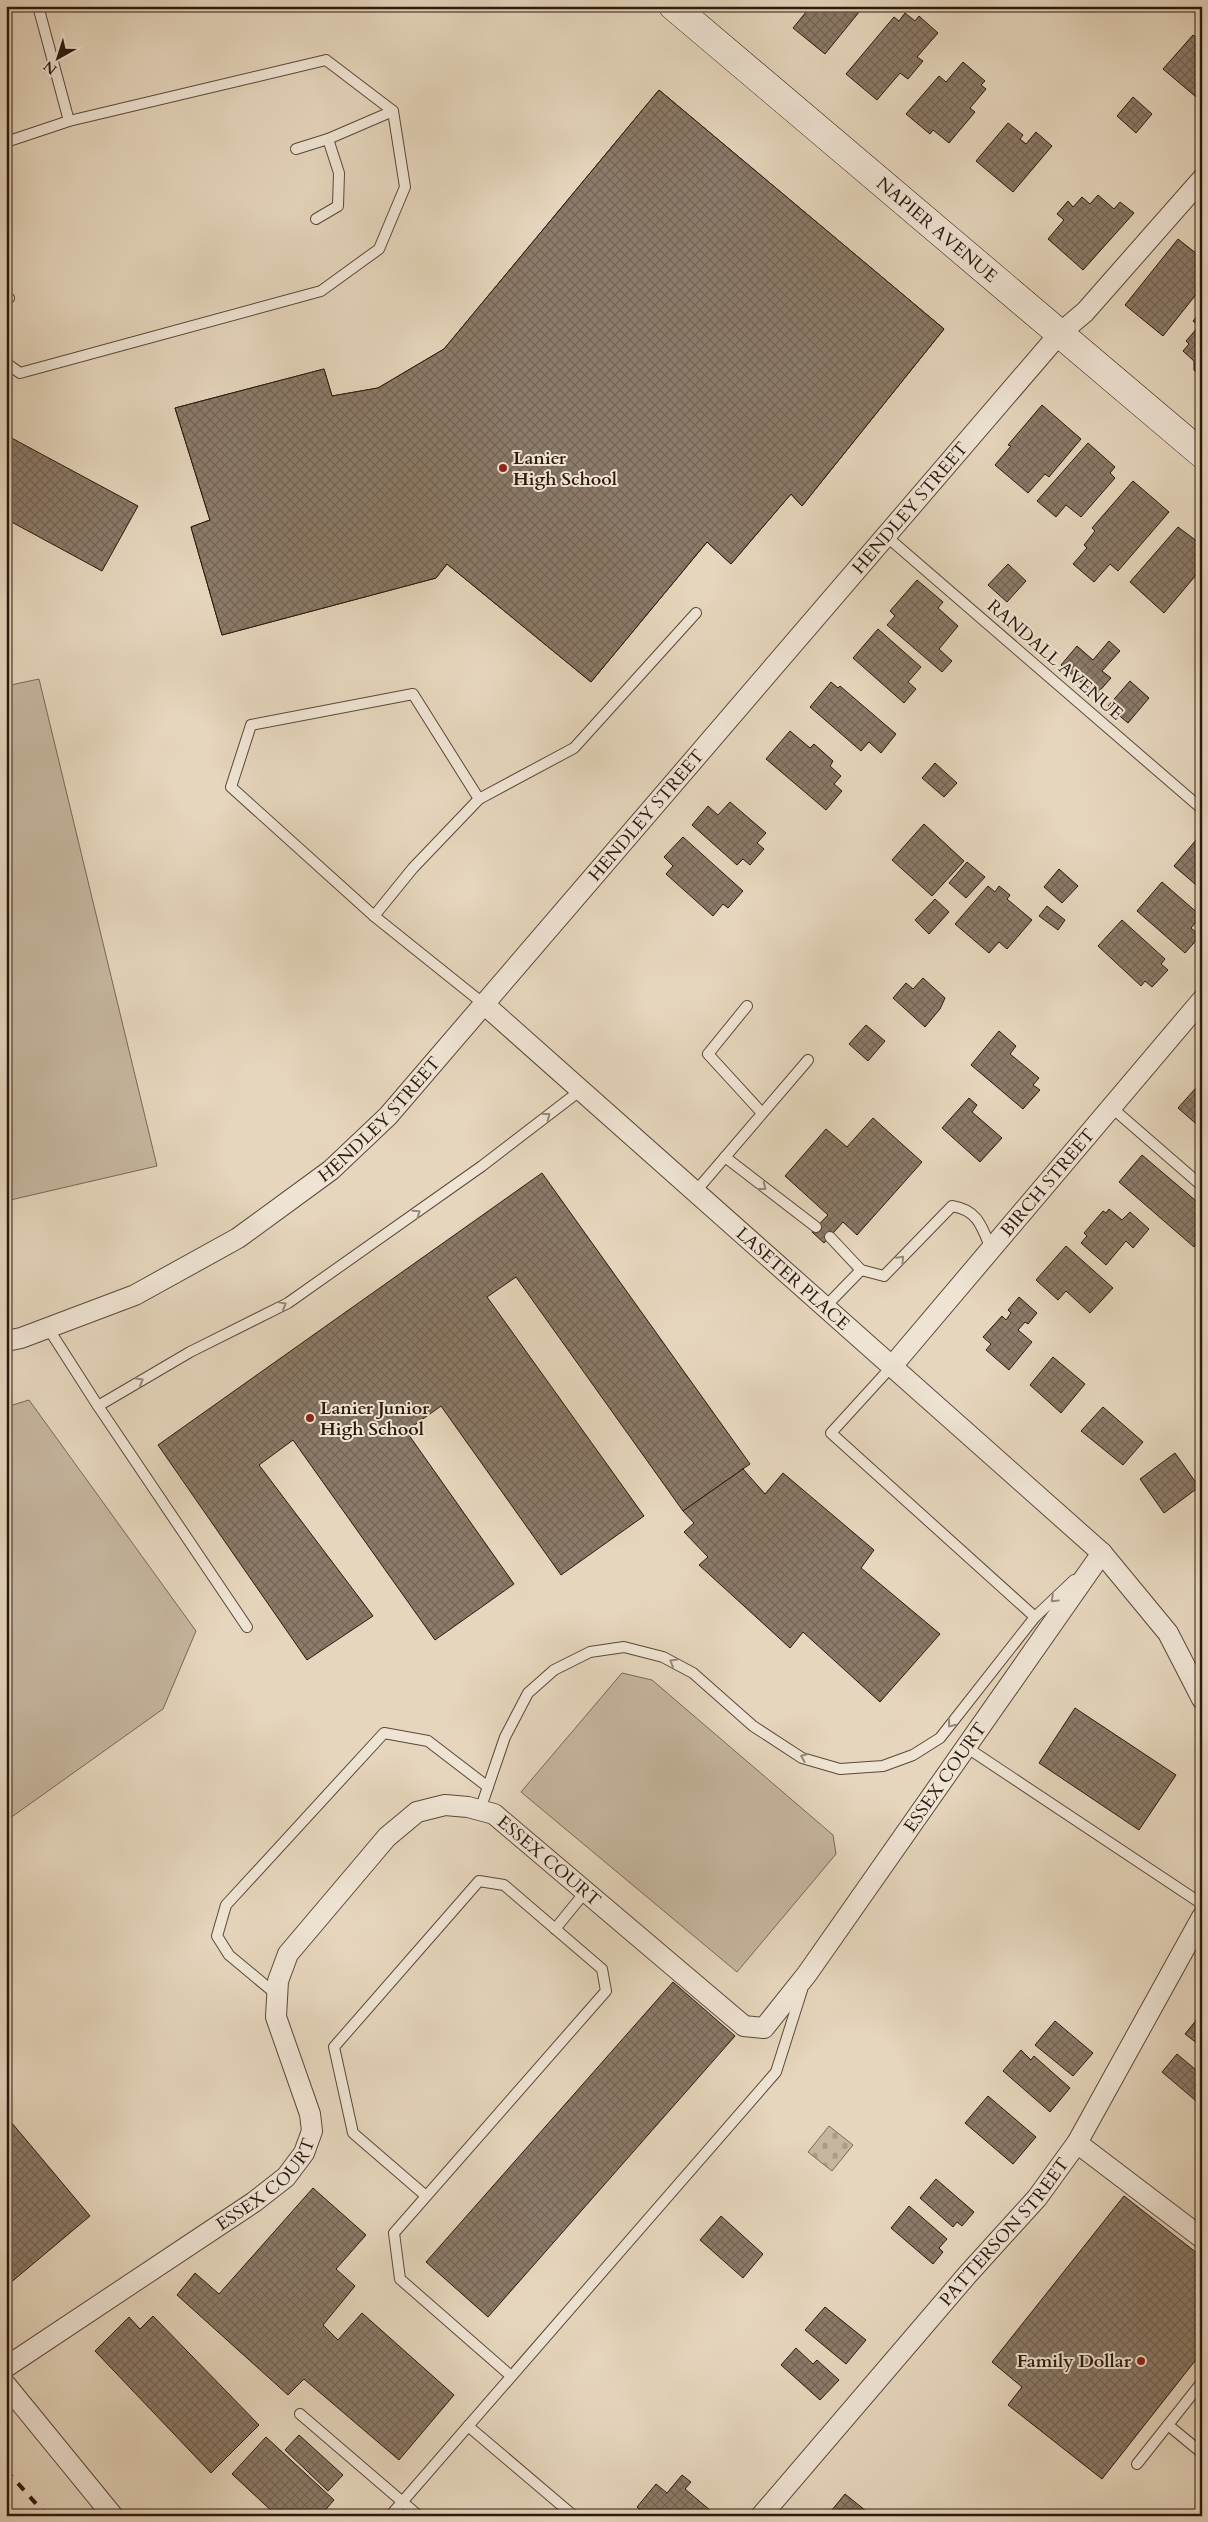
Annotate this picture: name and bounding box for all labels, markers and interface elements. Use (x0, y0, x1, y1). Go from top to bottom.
north arrow (32, 32, 82, 82)
text: N (39, 57, 61, 79)
street label: NAPIER AVENUE (871, 171, 1003, 288)
street label: HENDLEY STREET (846, 437, 974, 579)
place label: Lanier High School (513, 446, 617, 492)
marker: Lanier High School (497, 462, 509, 474)
street label: RANDALL AVENUE (982, 594, 1128, 726)
street label: HENDLEY STREET (582, 744, 710, 887)
street label: HENDLEY STREET (313, 1051, 446, 1188)
one-way arrow (541, 1113, 551, 1122)
street label: BIRCH STREET (994, 1123, 1100, 1242)
one-way arrow (757, 1181, 766, 1189)
one-way arrow (411, 1209, 420, 1219)
street label: LASETER PLACE (731, 1221, 855, 1336)
one-way arrow (896, 1255, 905, 1264)
one-way arrow (278, 1301, 287, 1311)
one-way arrow (134, 1378, 143, 1388)
place label: Lanier Junior High School (320, 1396, 430, 1442)
marker: Lanier Junior High School (304, 1412, 316, 1424)
one-way arrow (1050, 1593, 1059, 1602)
one-way arrow (670, 1659, 679, 1669)
street label: ESSEX COURT (898, 1717, 992, 1837)
one-way arrow (948, 1718, 956, 1727)
one-way arrow (800, 1753, 809, 1763)
street label: ESSEX COURT (492, 1809, 606, 1912)
street label: ESSEX COURT (211, 2135, 321, 2236)
street label: PATTERSON STREET (933, 2153, 1075, 2312)
place label: Family Dollar (1017, 2349, 1132, 2374)
marker: Family Dollar (1135, 2355, 1147, 2367)

